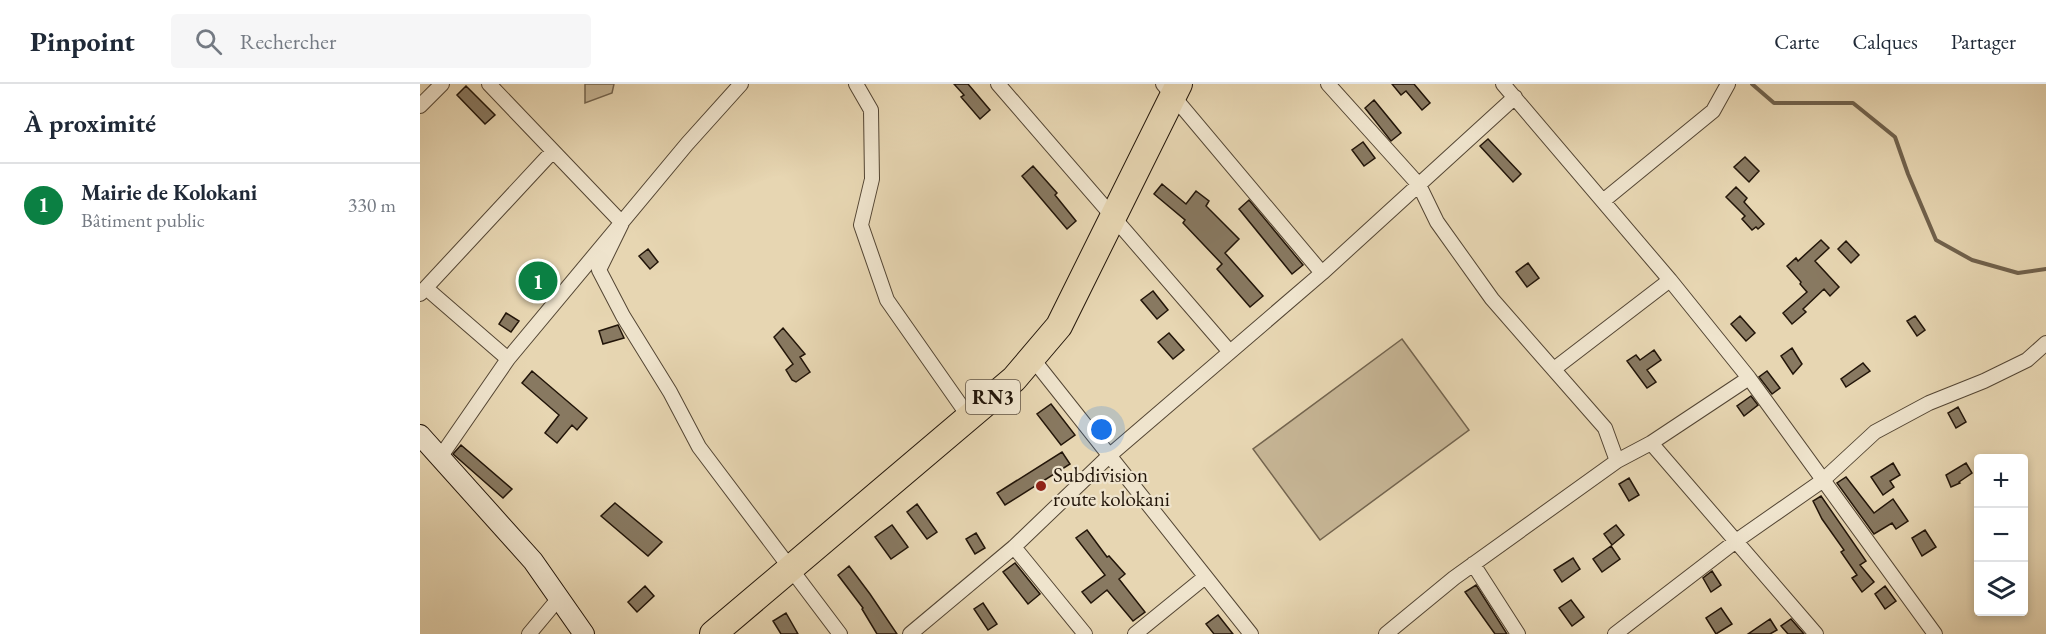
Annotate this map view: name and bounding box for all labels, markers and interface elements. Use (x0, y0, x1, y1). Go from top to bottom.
search box (171, 14, 591, 68)
text: Pinpoint (30, 23, 135, 59)
icon: search (192, 25, 225, 58)
text: Rechercher (240, 27, 336, 56)
text: Carte (1774, 28, 1819, 55)
text: Calques (1852, 28, 1918, 55)
text: Partager (1951, 28, 2016, 55)
text: À proximité (24, 106, 156, 140)
text: Mairie de Kolokani (81, 178, 257, 207)
text: 1 (38, 192, 49, 218)
text: 330 m (348, 192, 396, 218)
text: Bâtiment public (81, 207, 205, 233)
pin: 1 (518, 258, 558, 304)
road number: RN3 (966, 380, 1020, 414)
your location (1087, 415, 1116, 444)
map controls (1974, 454, 2028, 616)
button: + (1974, 454, 2028, 508)
place label: Subdivision route kolokani (1053, 461, 1170, 512)
marker: Subdivision route kolokani (1034, 479, 1048, 493)
button: − (1974, 508, 2028, 562)
button: layers (1974, 562, 2028, 616)

